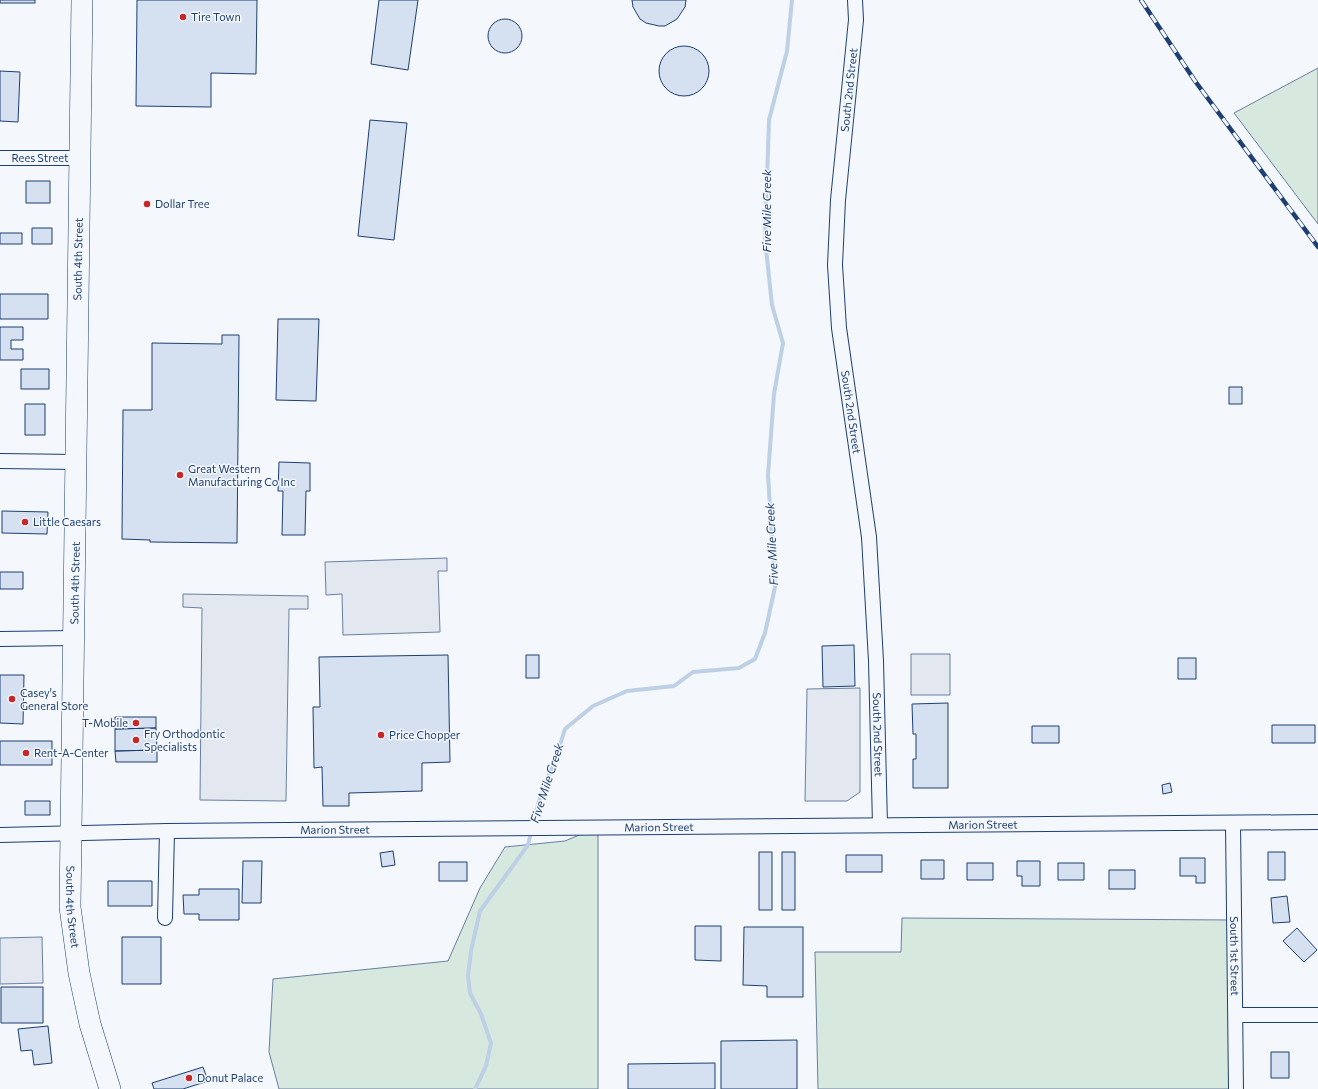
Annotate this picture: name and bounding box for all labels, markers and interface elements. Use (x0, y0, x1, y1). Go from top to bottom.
place label: Tire Town (191, 10, 241, 23)
marker: Tire Town (178, 12, 188, 22)
street label: South 2nd Street (838, 47, 859, 132)
street label: Rees Street (12, 151, 69, 164)
water label: Five Mile Creek (759, 169, 773, 252)
place label: Dollar Tree (155, 197, 210, 210)
marker: Dollar Tree (142, 199, 152, 209)
street label: South 4th Street (70, 217, 85, 300)
street label: South 2nd Street (839, 369, 864, 455)
place label: Great Western Manufacturing Co Inc (188, 462, 295, 488)
marker: Great Western Manufacturing Co Inc (175, 470, 185, 480)
water label: Five Mile Creek (762, 502, 780, 586)
place label: Little Caesars (33, 515, 101, 528)
marker: Little Caesars (20, 517, 30, 527)
street label: South 4th Street (67, 541, 82, 624)
place label: Casey's General Store (20, 686, 88, 712)
street label: South 2nd Street (871, 692, 886, 777)
marker: Casey's General Store (7, 694, 17, 704)
place label: T-Mobile (82, 716, 128, 729)
marker: T-Mobile (131, 718, 141, 728)
place label: Fry Orthodontic Specialists (144, 727, 225, 753)
place label: Price Chopper (389, 728, 461, 741)
marker: Price Chopper (376, 730, 386, 740)
marker: Fry Orthodontic Specialists (131, 735, 141, 745)
water label: Five Mile Creek (527, 741, 566, 824)
place label: Rent-A-Center (34, 746, 109, 759)
marker: Rent-A-Center (21, 748, 31, 758)
street label: Marion Street (948, 817, 1018, 831)
street label: Marion Street (624, 820, 694, 833)
street label: Marion Street (300, 822, 370, 836)
street label: South 4th Street (64, 865, 83, 949)
street label: South 1st Street (1228, 916, 1242, 996)
place label: Donut Palace (197, 1071, 263, 1084)
marker: Donut Palace (184, 1073, 194, 1083)

